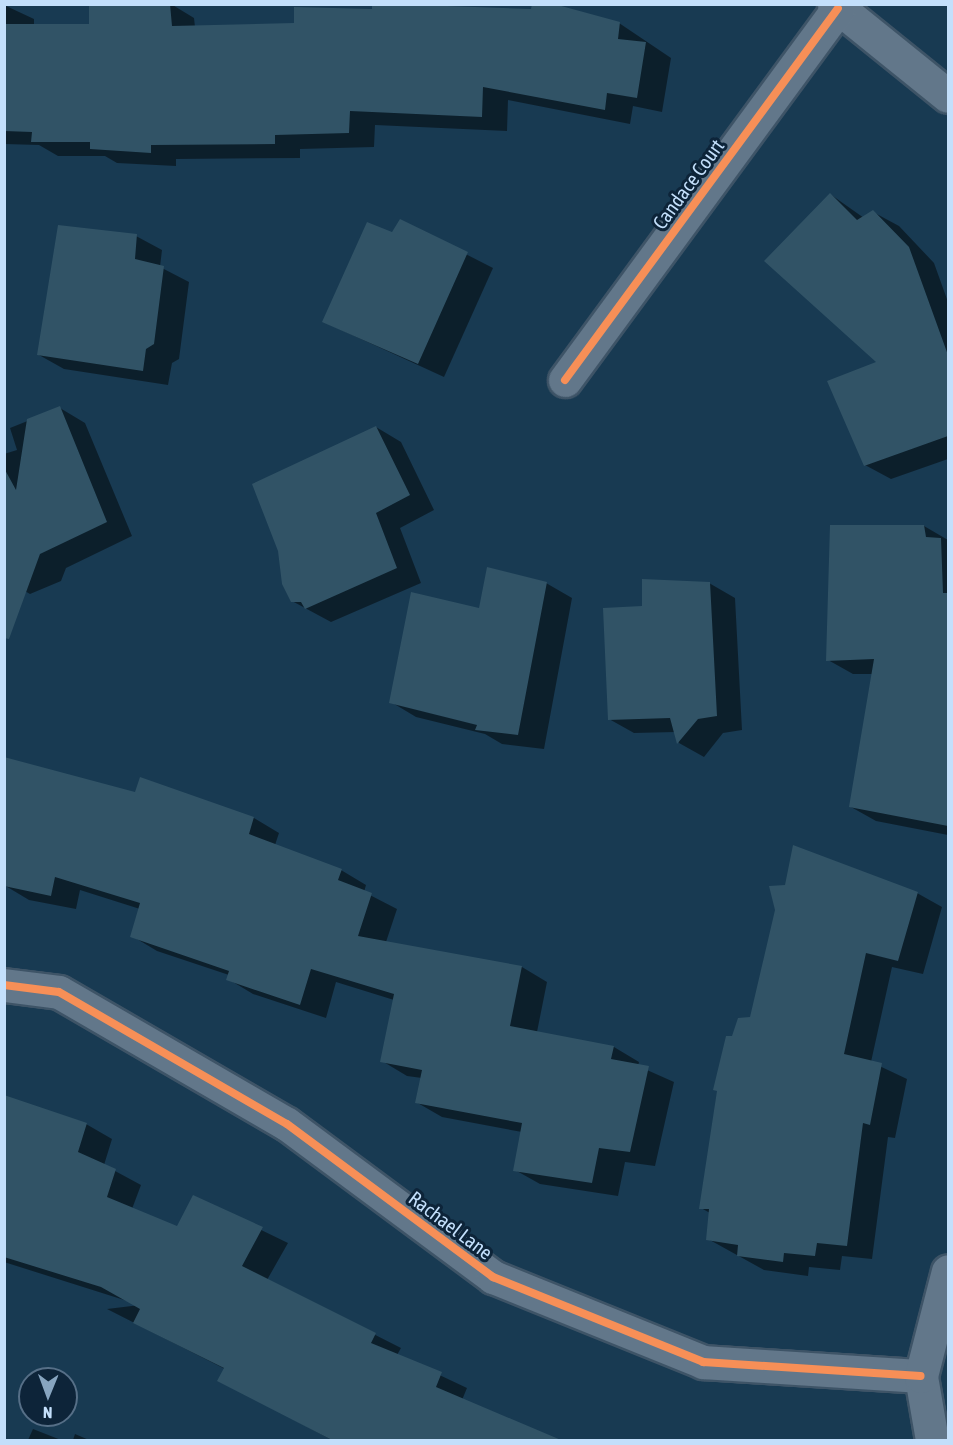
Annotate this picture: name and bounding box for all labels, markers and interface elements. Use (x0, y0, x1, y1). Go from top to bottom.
street label: Candace Court (647, 134, 729, 234)
street label: Rachael Lane (404, 1186, 498, 1264)
north arrow (18, 1367, 78, 1427)
text: N (43, 1404, 53, 1422)

